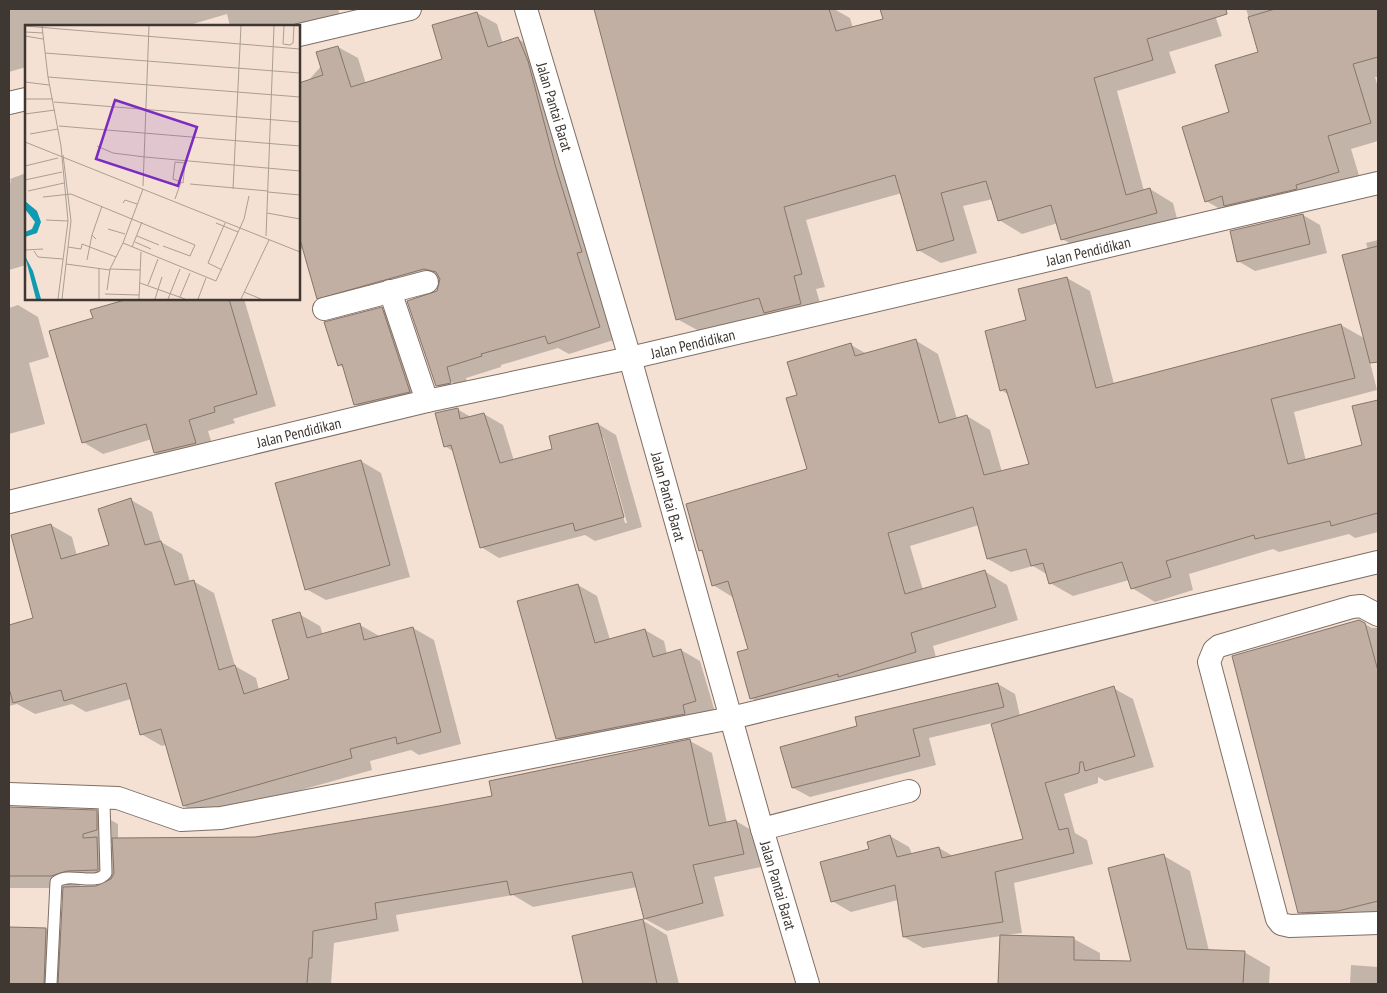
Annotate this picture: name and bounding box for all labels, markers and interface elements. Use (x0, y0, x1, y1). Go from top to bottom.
inset map (25, 25, 300, 300)
street label: Jalan Pantai Barat (533, 59, 577, 154)
street label: Jalan Pendidikan (1043, 232, 1132, 270)
street label: Jalan Pendidikan (648, 324, 737, 363)
street label: Jalan Pendidikan (254, 413, 343, 452)
street label: Jalan Pantai Barat (647, 449, 690, 543)
street label: Jalan Pantai Barat (756, 838, 801, 932)

